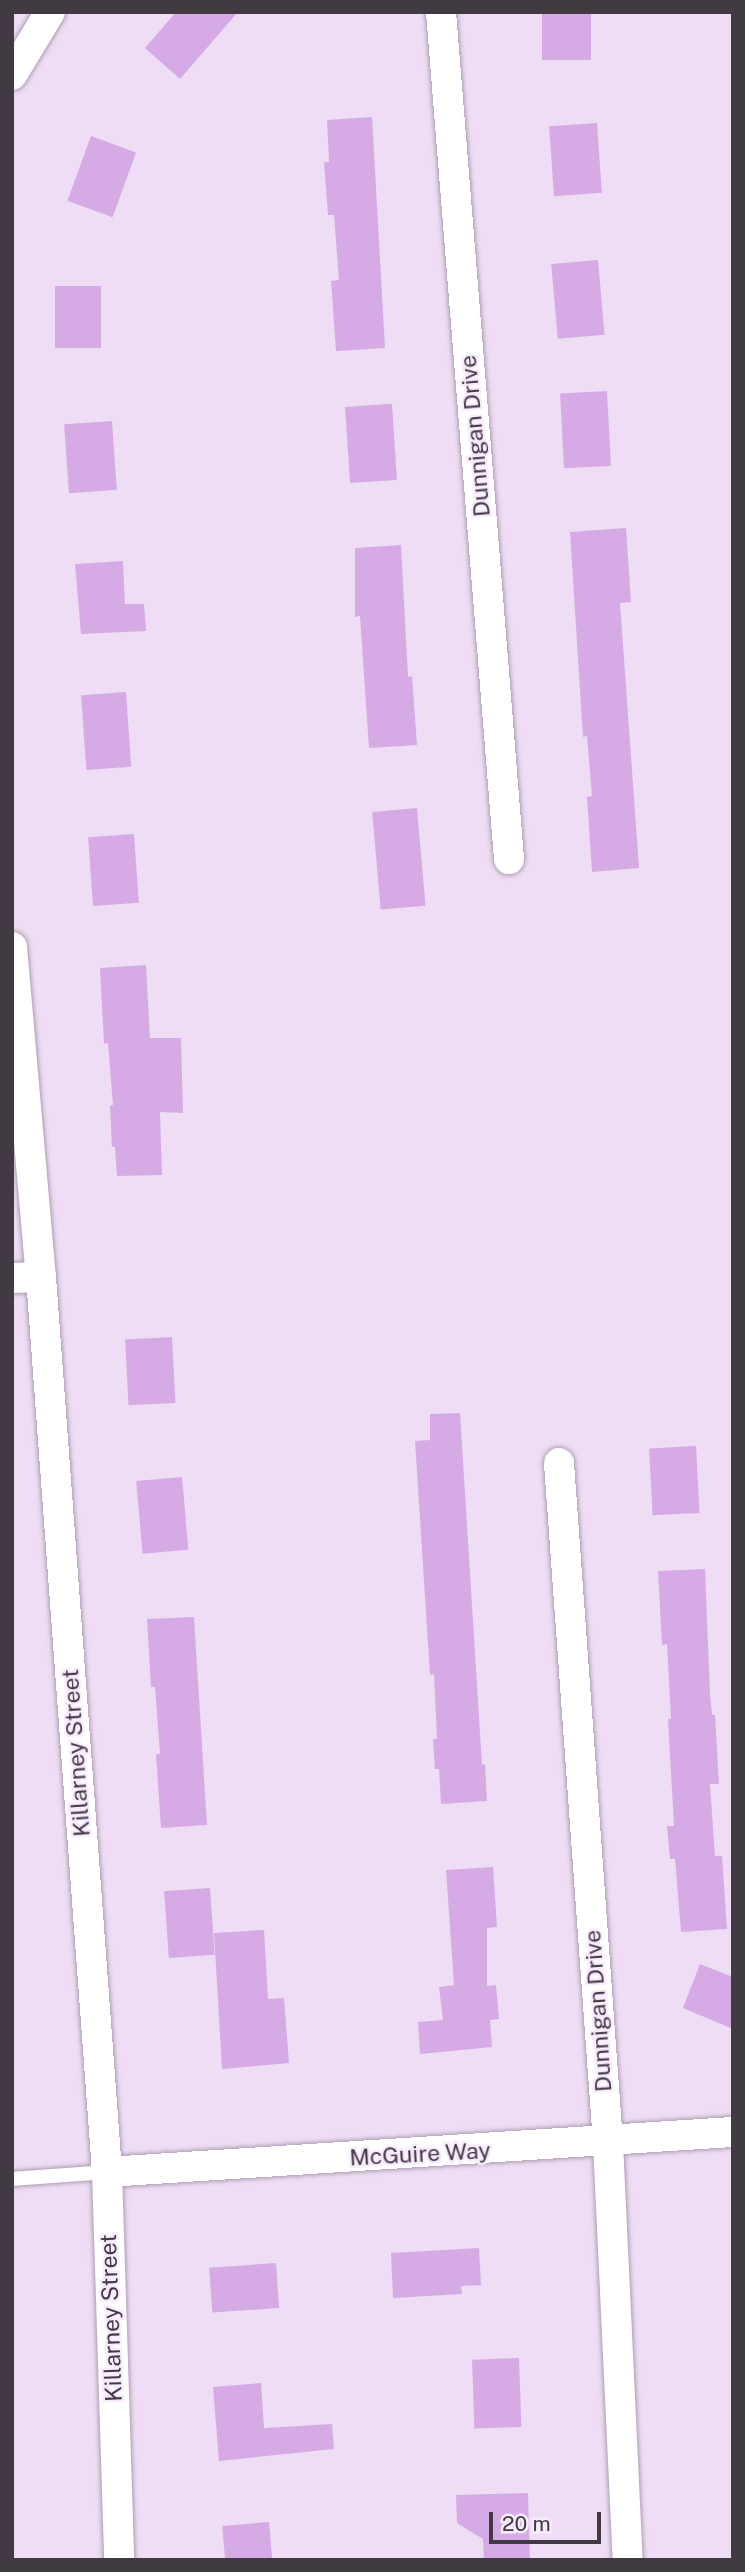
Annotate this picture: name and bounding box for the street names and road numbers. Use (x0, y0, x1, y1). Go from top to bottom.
street label: Dunnigan Drive (454, 354, 496, 518)
street label: Killarney Street (56, 1668, 96, 1838)
street label: Dunnigan Drive (579, 1929, 617, 2093)
street label: McGuire Way (348, 2137, 492, 2171)
street label: Killarney Street (94, 2234, 128, 2402)

